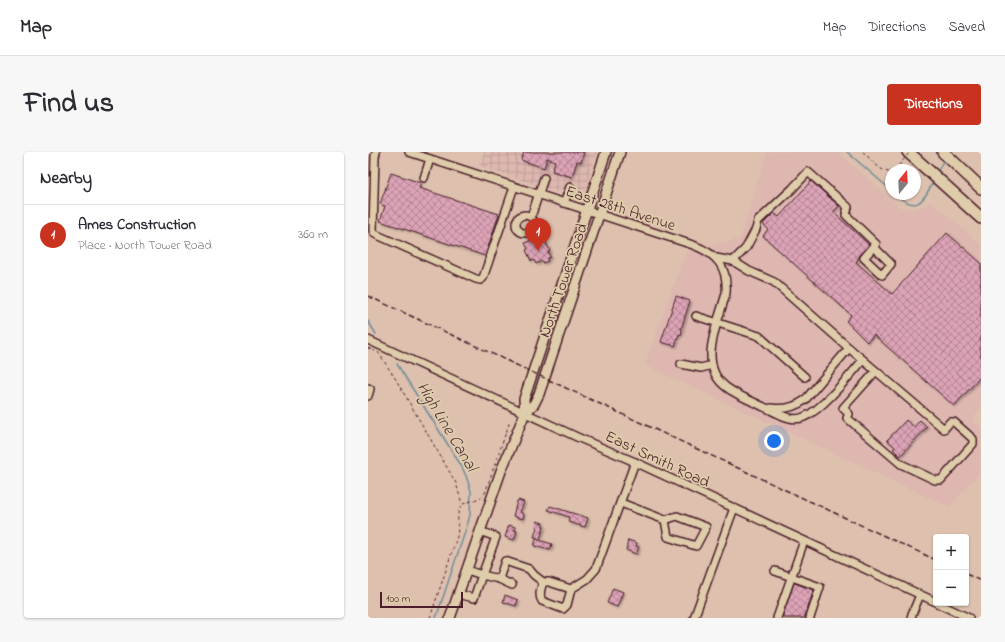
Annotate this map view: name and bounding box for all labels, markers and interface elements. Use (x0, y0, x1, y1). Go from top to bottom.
text: Map (20, 14, 52, 41)
text: Map (823, 17, 846, 38)
text: Directions (868, 17, 926, 38)
text: Saved (948, 17, 985, 38)
text: Find us (24, 84, 114, 125)
button: Directions (887, 84, 981, 125)
north arrow (885, 164, 921, 200)
text: Nearby (40, 166, 92, 191)
street label: East 28th Avenue (562, 180, 679, 238)
text: Ames Construction (78, 214, 196, 236)
pin: 1 (525, 218, 551, 251)
street label: North Tower Road (533, 220, 595, 341)
text: 1 (51, 225, 55, 244)
text: 360 m (298, 225, 328, 244)
text: Place · North Tower Road (78, 236, 212, 255)
water label: High Line Canal (409, 377, 484, 479)
street label: East Smith Road (601, 425, 714, 495)
your location (764, 431, 784, 451)
map controls (933, 534, 969, 606)
button: + (933, 534, 969, 570)
button: − (933, 570, 969, 606)
scale bar (380, 590, 463, 609)
text: 100 m (386, 591, 410, 607)

